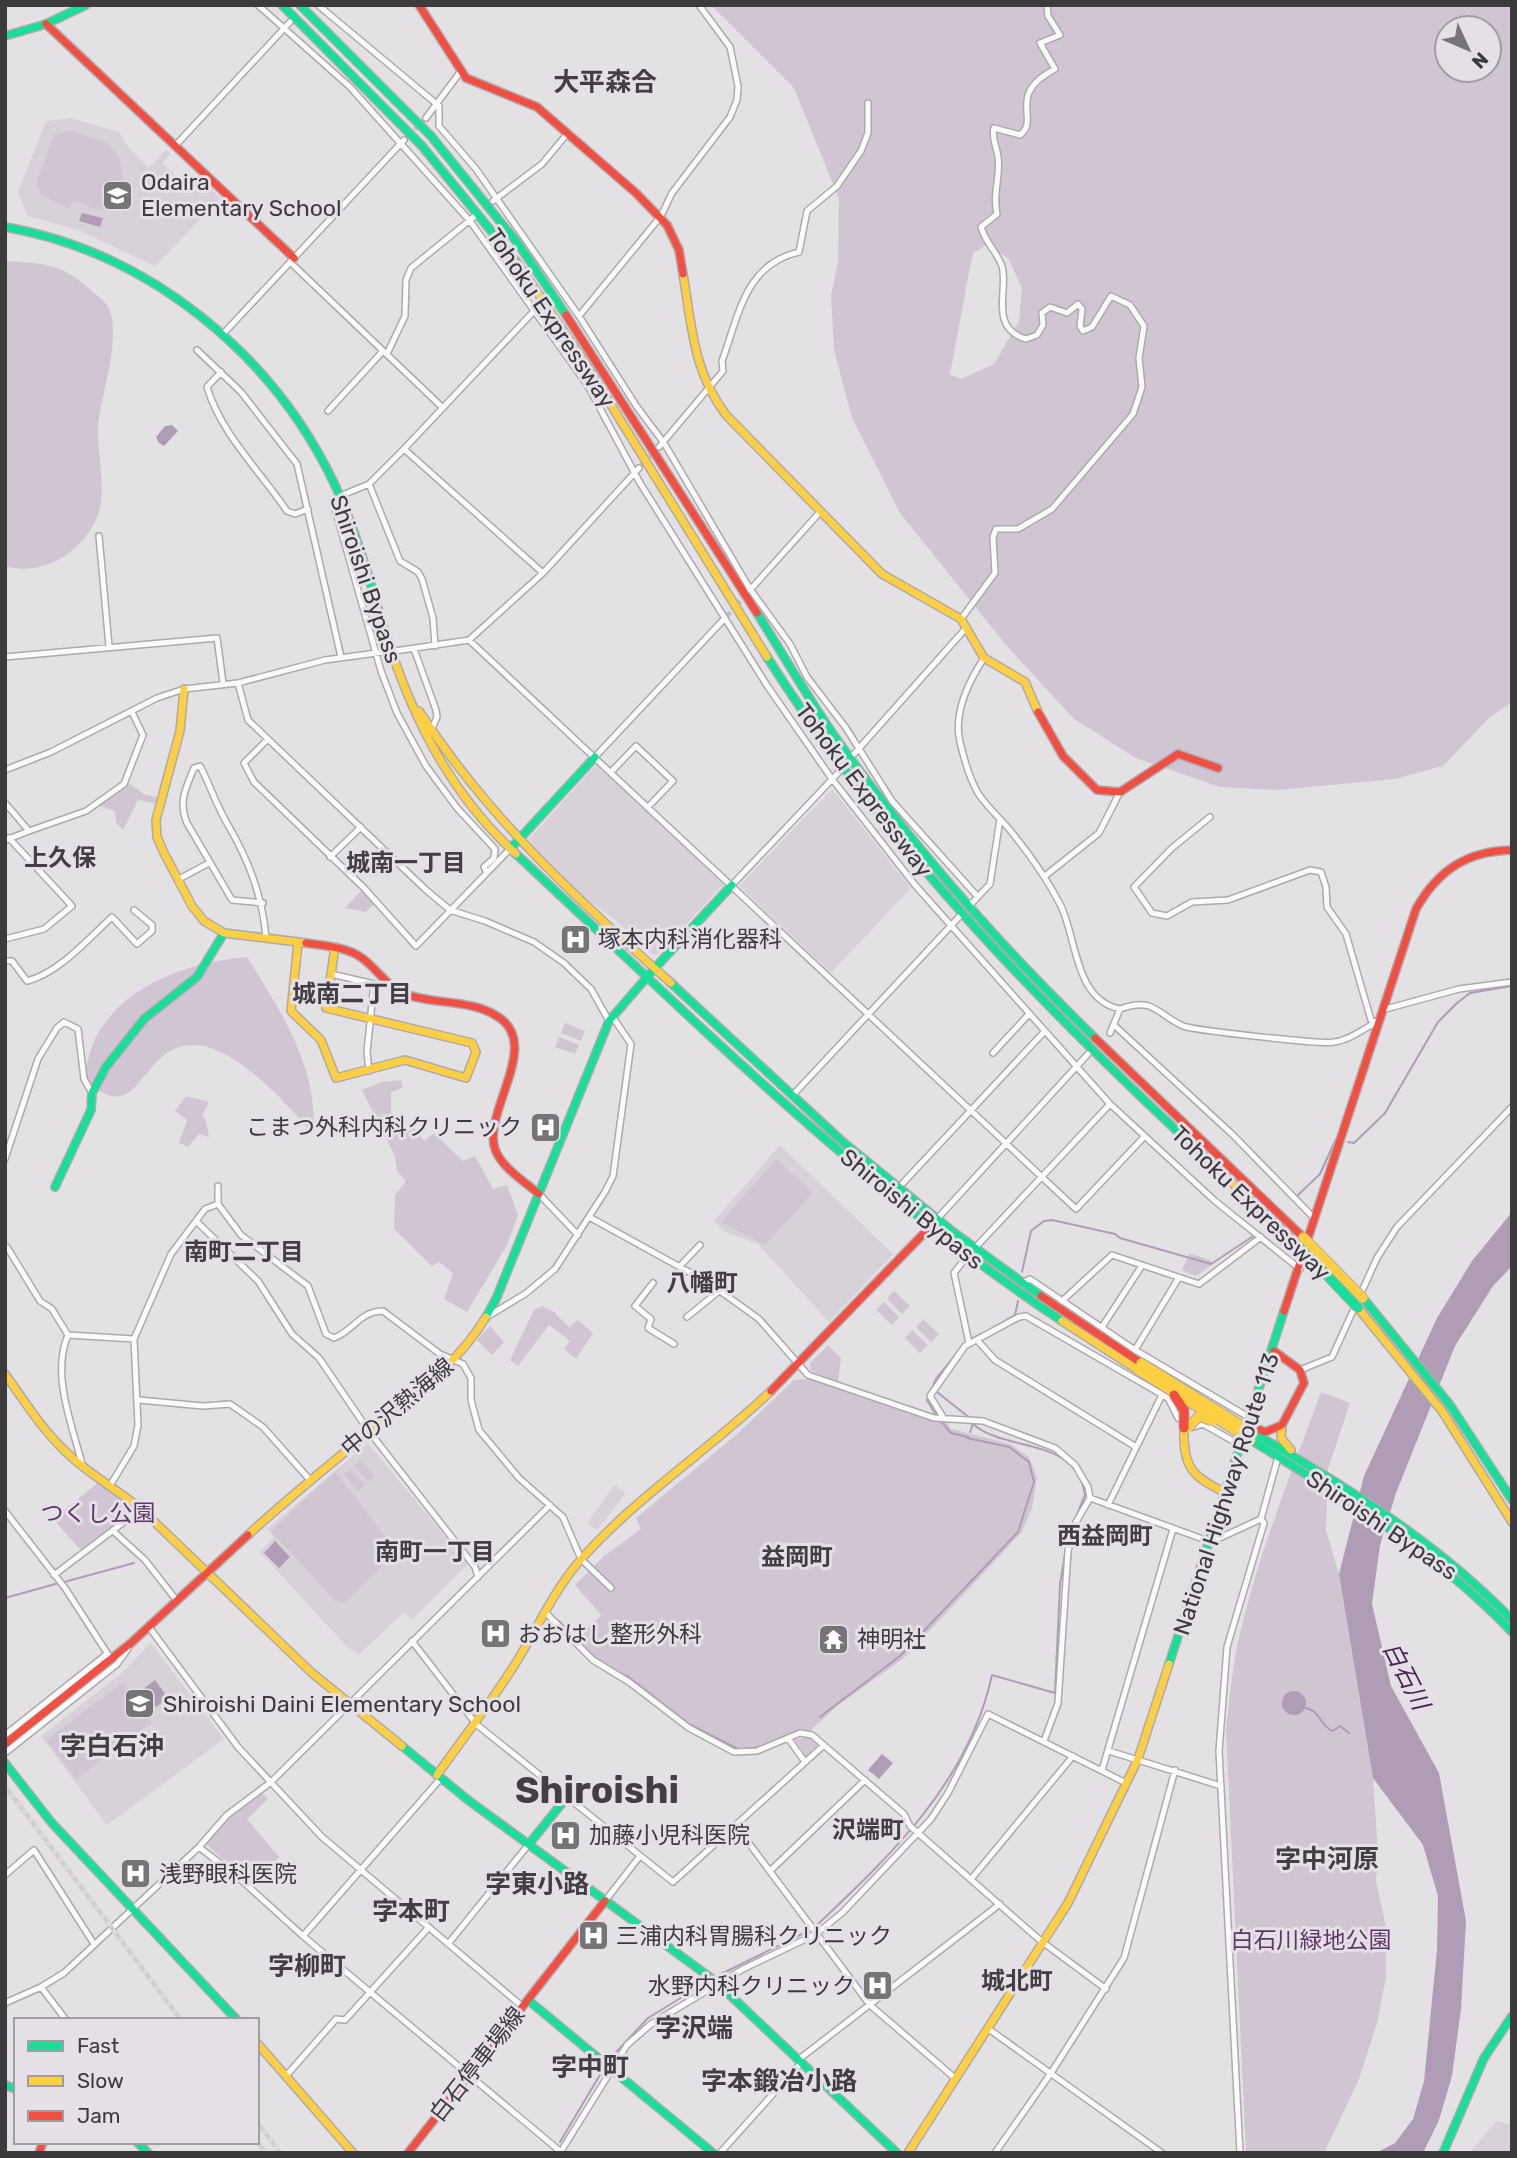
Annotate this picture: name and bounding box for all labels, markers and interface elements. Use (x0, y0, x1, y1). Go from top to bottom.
north arrow (1433, 14, 1503, 84)
text: N (1467, 48, 1493, 73)
district label: 大平森合 (553, 67, 657, 98)
place label: Odaira Elementary School (141, 168, 342, 222)
school or university icon: Odaira Elementary School (101, 178, 135, 212)
street label: Tohoku Expressway (480, 223, 622, 413)
street label: Shiroishi Bypass (324, 491, 408, 667)
street label: Tohoku Expressway (789, 697, 939, 883)
district label: 上久保 (24, 844, 96, 872)
district label: 城南一丁目 (346, 849, 466, 877)
hospital icon: 塚本内科消化器科 (558, 922, 592, 956)
place label: 塚本内科消化器科 (598, 925, 782, 953)
district label: 城南二丁目 (292, 980, 412, 1008)
hospital icon: こまつ外科内科クリニック (528, 1110, 562, 1144)
place label: こまつ外科内科クリニック (246, 1113, 522, 1141)
street label: Tohoku Expressway (1166, 1120, 1337, 1286)
street label: Shiroishi Bypass (835, 1143, 989, 1275)
district label: 南町二丁目 (184, 1238, 304, 1266)
district label: 八幡町 (666, 1269, 738, 1297)
street label: National Highway Route 113 (1167, 1349, 1285, 1639)
street label: 中の沢熱海線 (335, 1352, 459, 1462)
street label: Shiroishi Bypass (1301, 1464, 1463, 1586)
park label: つくし公園 (41, 1499, 156, 1527)
district label: 西益岡町 (1057, 1522, 1153, 1550)
district label: 南町一丁目 (375, 1538, 495, 1566)
district label: 益岡町 (761, 1543, 833, 1571)
hospital icon: おおはし整形外科 (478, 1617, 512, 1651)
place label: おおはし整形外科 (518, 1620, 702, 1648)
temple icon: 神明社 (817, 1622, 851, 1656)
place label: 神明社 (857, 1625, 926, 1653)
water label: 白石川 (1377, 1638, 1436, 1717)
school or university icon: Shiroishi Daini Elementary School (123, 1687, 157, 1721)
place label: Shiroishi Daini Elementary School (163, 1690, 521, 1718)
district label: 字白石沖 (60, 1731, 164, 1762)
district label: Shiroishi (515, 1768, 679, 1812)
district label: 沢端町 (832, 1816, 904, 1844)
hospital icon: 加藤小児科医院 (549, 1818, 583, 1852)
place label: 加藤小児科医院 (589, 1821, 750, 1849)
district label: 字中河原 (1275, 1844, 1379, 1875)
hospital icon: 浅野眼科医院 (119, 1857, 153, 1891)
place label: 浅野眼科医院 (159, 1860, 297, 1888)
district label: 字東小路 (485, 1869, 589, 1900)
district label: 字本町 (372, 1896, 450, 1927)
hospital icon: 三浦内科胃腸科クリニック (576, 1919, 610, 1953)
place label: 三浦内科胃腸科クリニック (616, 1922, 892, 1950)
park label: 白石川緑地公園 (1231, 1926, 1392, 1954)
district label: 字柳町 (268, 1951, 346, 1982)
district label: 城北町 (981, 1967, 1053, 1995)
hospital icon: 水野内科クリニック (861, 1969, 895, 2003)
place label: 水野内科クリニック (648, 1972, 855, 2000)
street label: 白石停車場線 (423, 2001, 531, 2127)
district label: 字沢端 (655, 2013, 733, 2044)
legend (14, 2018, 259, 2144)
text: Fast (77, 2033, 119, 2058)
district label: 字中町 (551, 2052, 629, 2083)
district label: 字本鍛冶小路 (701, 2066, 857, 2097)
text: Slow (77, 2068, 124, 2093)
text: Jam (77, 2103, 121, 2128)

